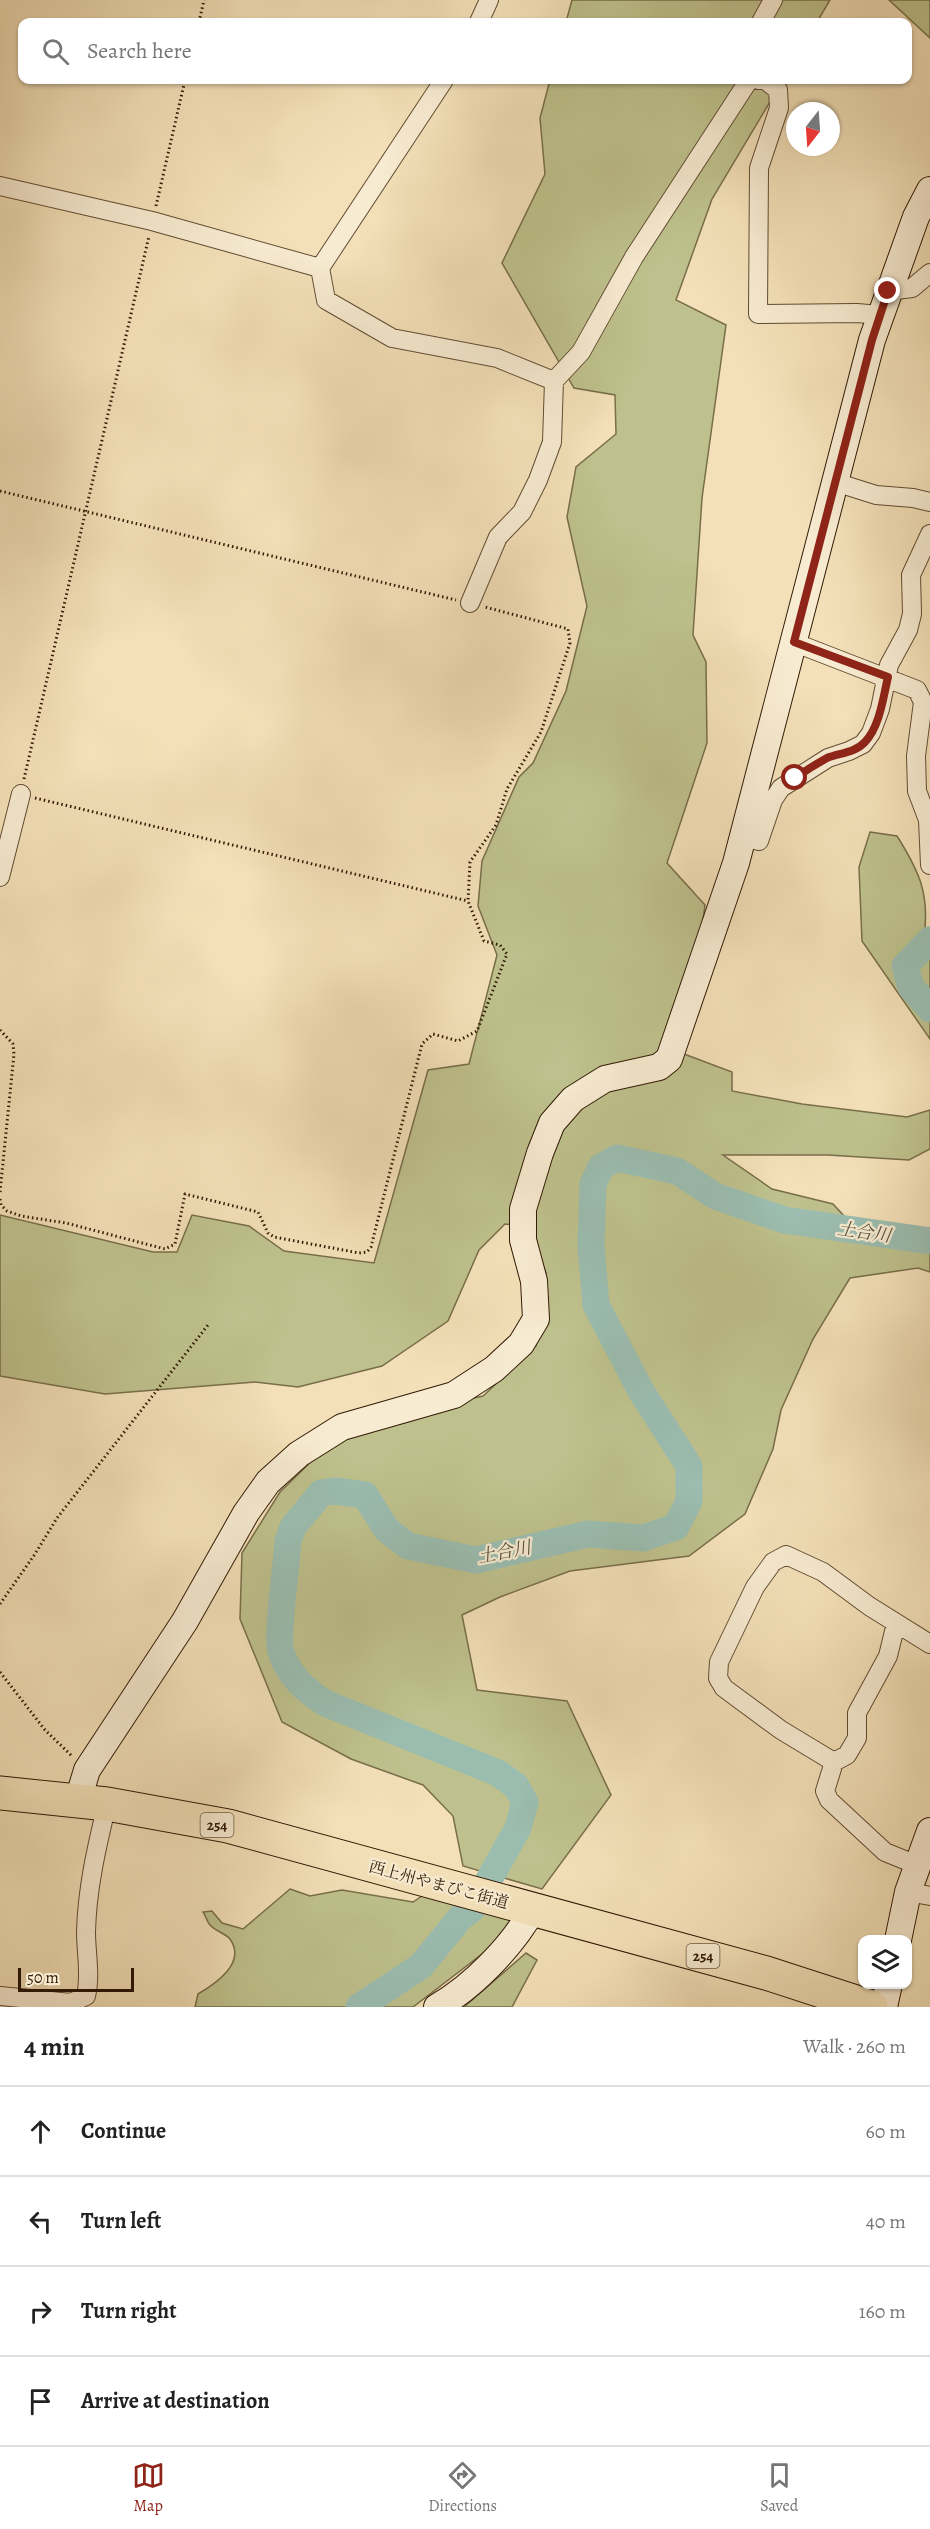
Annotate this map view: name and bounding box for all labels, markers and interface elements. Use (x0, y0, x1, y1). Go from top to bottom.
search box (18, 18, 912, 84)
icon: search (39, 35, 72, 68)
text: Search here (87, 36, 192, 66)
north arrow (786, 102, 840, 156)
route end (874, 277, 900, 303)
route start (781, 764, 807, 790)
water label: 土合川 (836, 1216, 894, 1248)
water label: 土合川 (475, 1535, 535, 1569)
road number: 254 (200, 1813, 234, 1837)
street label: 西上州やまびこ街道 (366, 1856, 511, 1914)
map controls (858, 1935, 912, 1989)
button: layers (858, 1935, 912, 1989)
road number: 254 (686, 1944, 720, 1968)
scale bar (18, 1965, 134, 1992)
text: 50 m (27, 1967, 59, 1989)
text: 4 min (24, 2029, 85, 2064)
text: Walk · 260 m (803, 2033, 906, 2060)
icon: ahead (24, 2115, 57, 2148)
text: Continue (81, 2116, 166, 2146)
text: 60 m (866, 2118, 906, 2145)
icon: left (24, 2205, 57, 2238)
text: Turn left (81, 2206, 161, 2236)
text: 40 m (866, 2208, 906, 2235)
icon: right (24, 2295, 57, 2328)
text: Turn right (81, 2296, 177, 2326)
text: 160 m (859, 2298, 906, 2325)
icon: arrive (24, 2385, 57, 2418)
text: Arrive at destination (81, 2386, 270, 2416)
tab: Map (132, 2459, 165, 2517)
tab: Directions (428, 2459, 497, 2517)
tab: Saved (760, 2459, 798, 2517)

